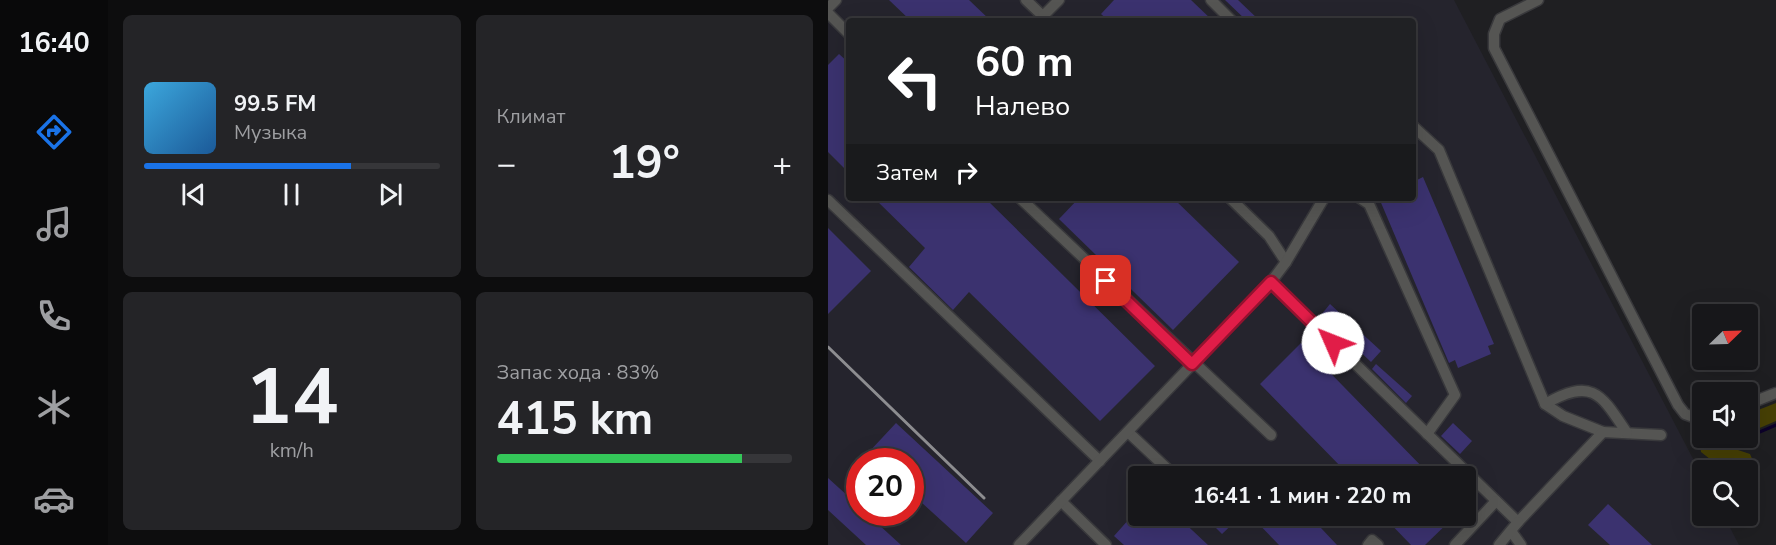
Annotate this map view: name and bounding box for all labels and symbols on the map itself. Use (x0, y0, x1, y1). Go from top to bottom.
pin (1080, 255, 1131, 306)
north arrow (1692, 304, 1758, 370)
position arrow (1301, 311, 1365, 375)
speed limit sign: 20 (846, 448, 924, 526)

